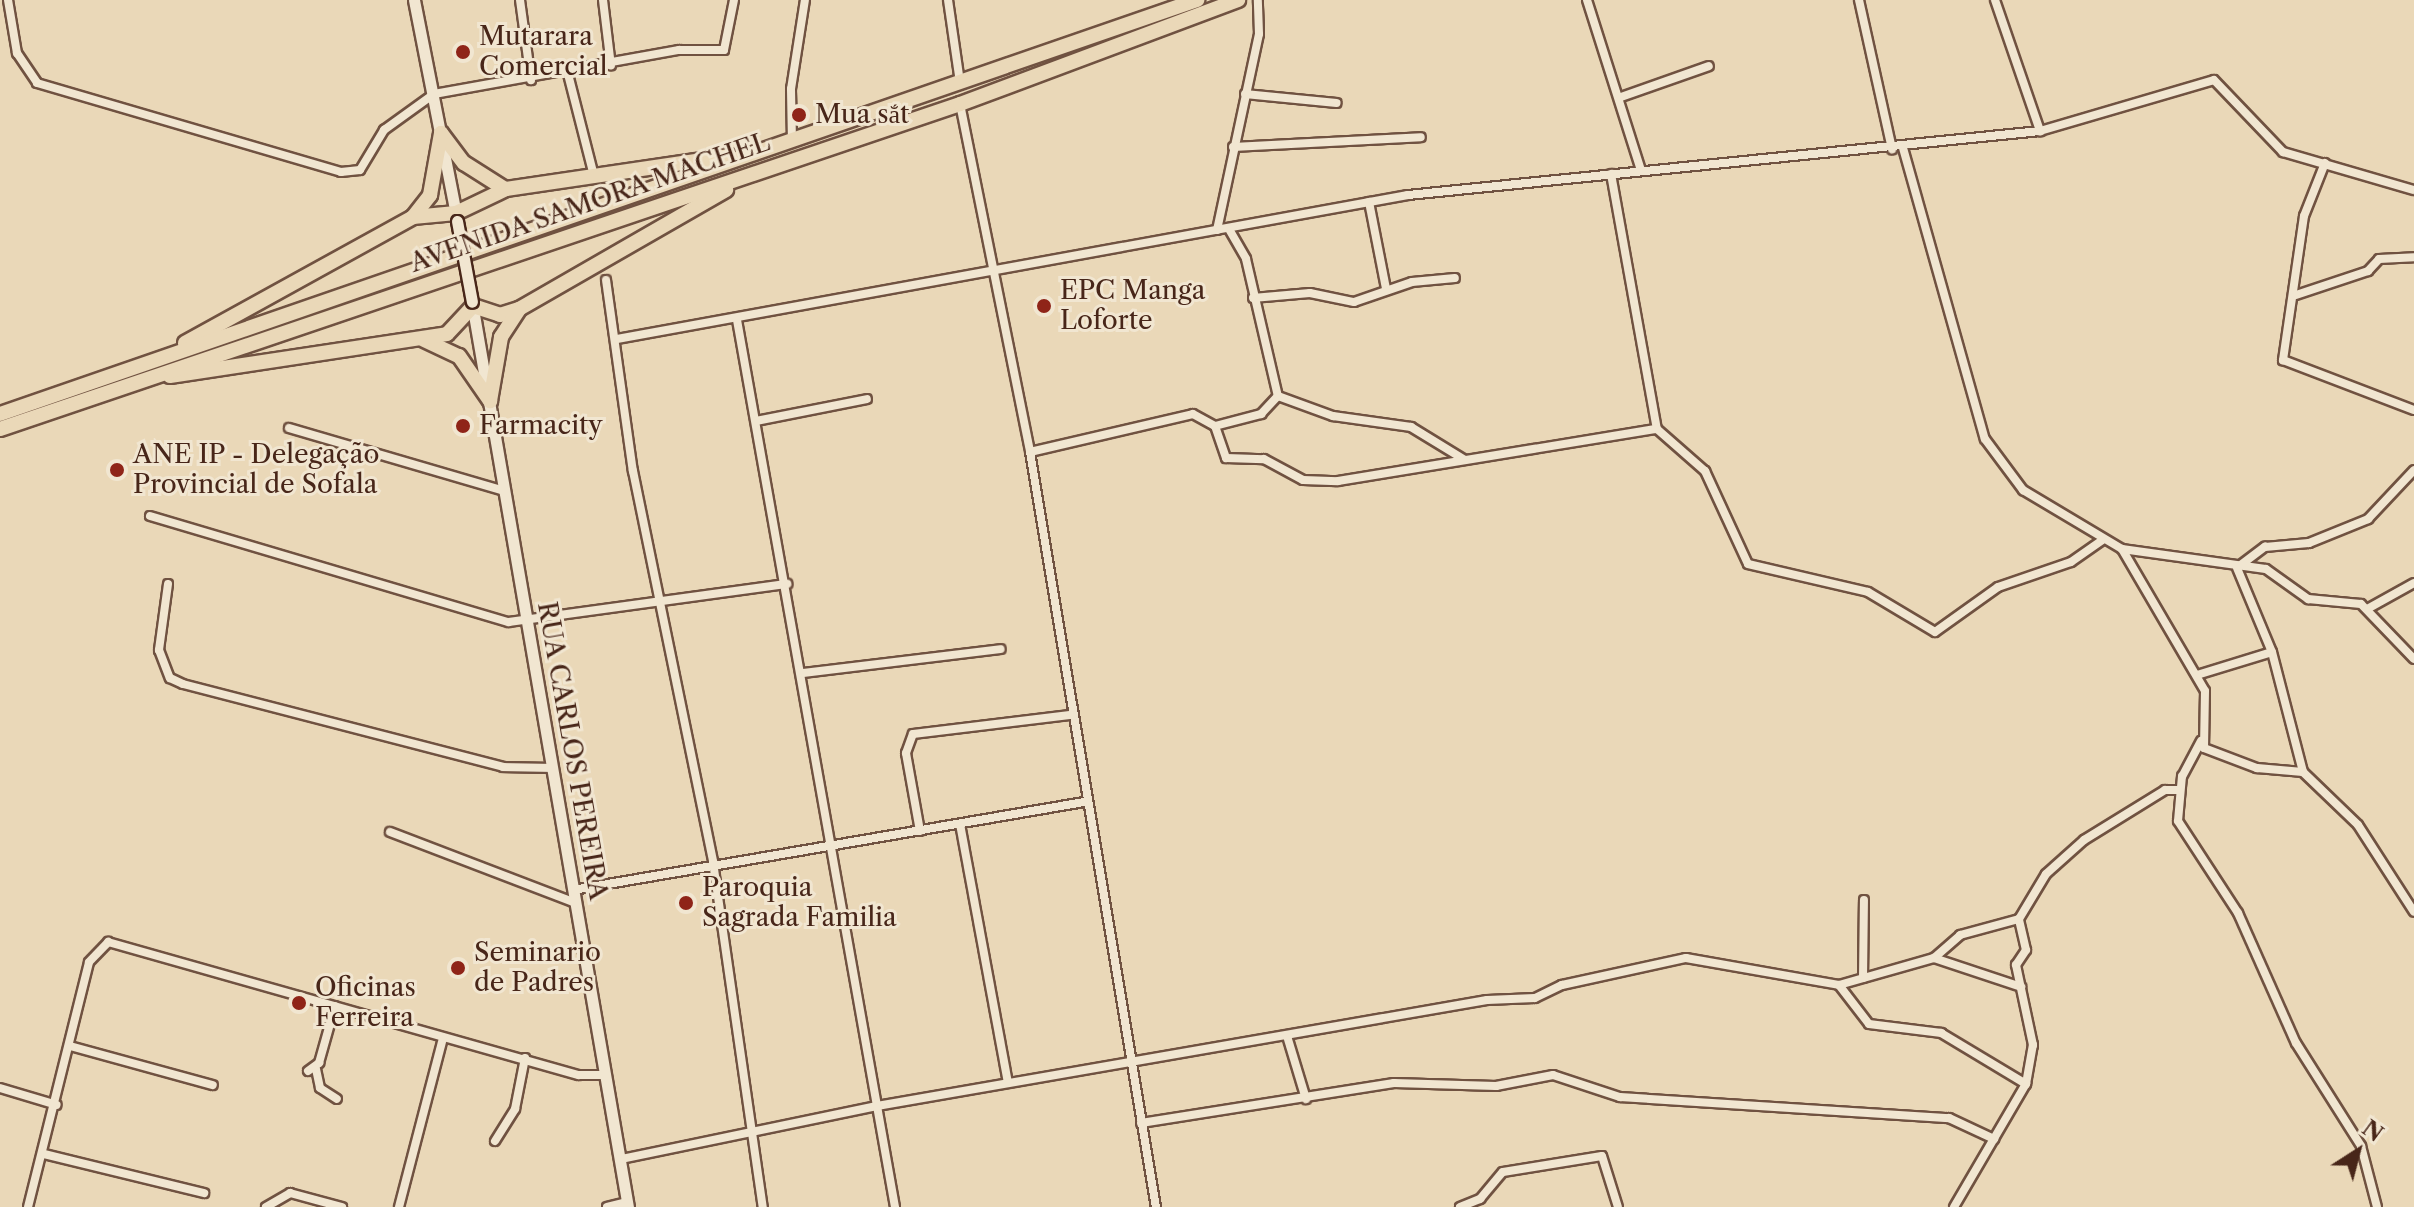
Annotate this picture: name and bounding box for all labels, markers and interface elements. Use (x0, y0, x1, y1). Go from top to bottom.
place label: Mutarara Comercial (479, 21, 607, 82)
marker: Mutarara Comercial (454, 43, 472, 61)
place label: Mua sắt (815, 99, 910, 131)
marker: Mua sắt (790, 106, 808, 124)
street label: AVENIDA SAMORA MACHEL (405, 126, 775, 280)
place label: EPC Manga Loforte (1060, 275, 1205, 336)
marker: EPC Manga Loforte (1035, 297, 1053, 315)
place label: Farmacity (479, 410, 603, 442)
marker: Farmacity (454, 417, 472, 435)
place label: ANE IP - Delegação Provincial de Sofala (133, 439, 380, 500)
marker: ANE IP - Delegação Provincial de Sofala (108, 461, 126, 479)
street label: RUA CARLOS PEREIRA (530, 599, 614, 903)
place label: Paroquia Sagrada Familia (702, 872, 897, 934)
marker: Paroquia Sagrada Familia (677, 894, 695, 912)
place label: Seminario de Padres (474, 937, 601, 998)
marker: Seminario de Padres (449, 959, 467, 977)
place label: Oficinas Ferreira (315, 972, 416, 1034)
marker: Oficinas Ferreira (290, 994, 308, 1012)
north arrow (2318, 1111, 2398, 1191)
text: N (2357, 1115, 2388, 1148)

